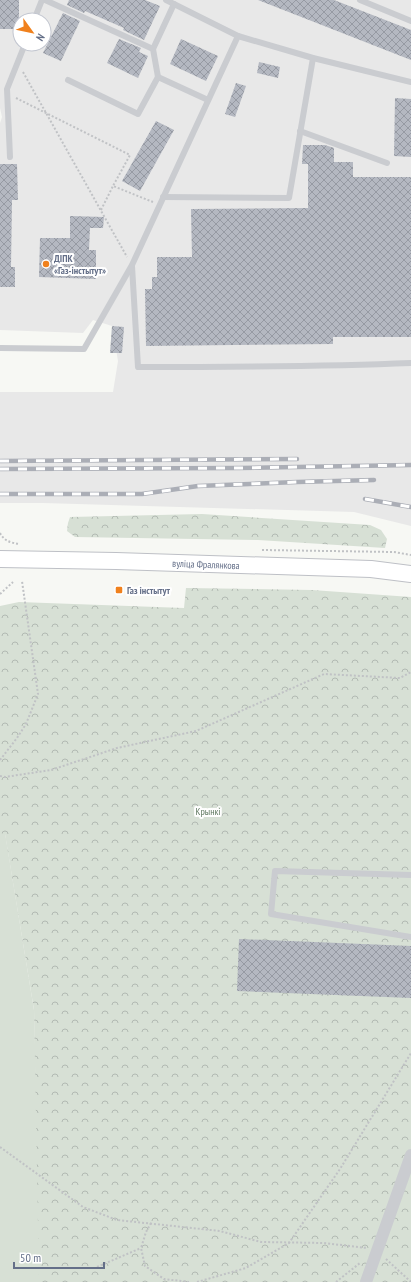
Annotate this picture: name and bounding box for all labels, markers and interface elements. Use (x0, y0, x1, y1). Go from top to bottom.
north arrow (12, 12, 52, 52)
text: N (33, 31, 48, 44)
place label: ДІПК «Газ-інстытут» (54, 252, 106, 277)
marker: ДІПК «Газ-інстытут» (41, 259, 51, 269)
street label: вуліца Фралянкова (172, 557, 240, 572)
place label: Газ інстытут (127, 584, 171, 597)
marker: Газ інстытут (114, 585, 124, 595)
park label: Крынкі (195, 805, 221, 818)
scale bar (14, 1244, 104, 1270)
text: 50 m (20, 1250, 41, 1265)

